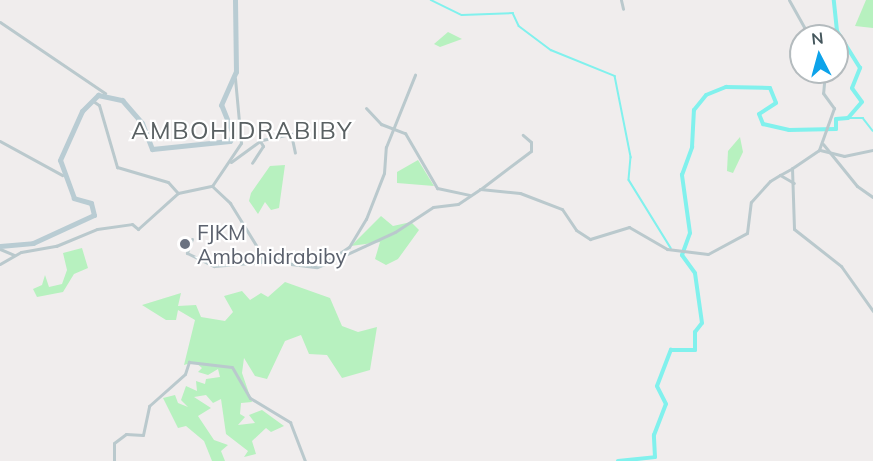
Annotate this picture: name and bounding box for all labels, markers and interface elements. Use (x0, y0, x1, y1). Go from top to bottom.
north arrow (789, 24, 849, 84)
text: N (810, 28, 824, 49)
district label: AMBOHIDRABIBY (131, 117, 353, 145)
place label: FJKM Ambohidrabiby (197, 219, 347, 269)
marker: FJKM Ambohidrabiby (178, 237, 192, 251)

